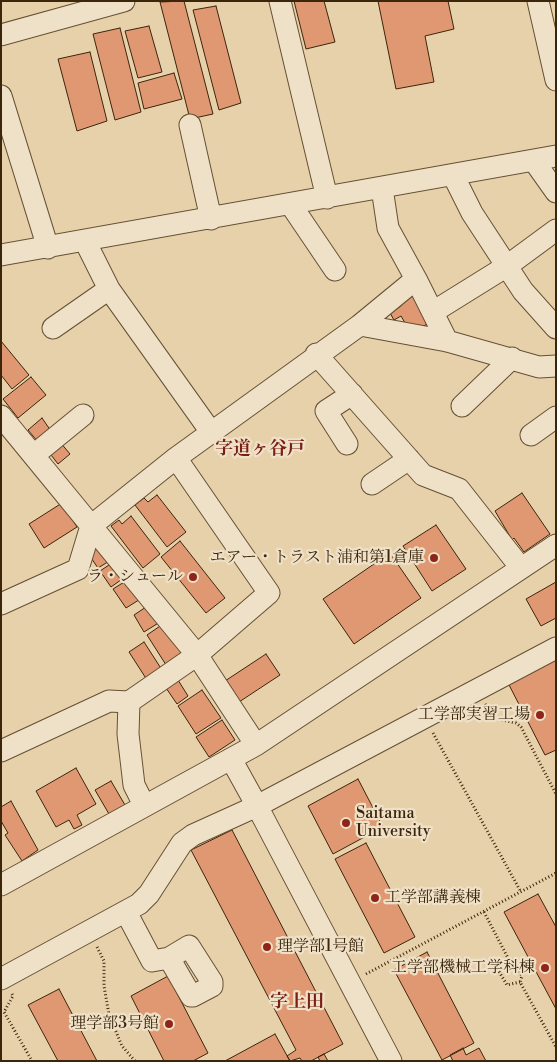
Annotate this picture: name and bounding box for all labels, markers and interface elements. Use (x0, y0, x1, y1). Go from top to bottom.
district label: 字道ヶ谷戸 (215, 439, 305, 461)
place label: エアー・トラスト浦和第1倉庫 (210, 548, 424, 568)
marker: エアー・トラスト浦和第1倉庫 (428, 552, 440, 564)
place label: ラ・シュール (87, 567, 183, 587)
marker: ラ・シュール (187, 571, 199, 583)
place label: 工学部実習工場 (418, 705, 530, 725)
marker: 工学部実習工場 (534, 709, 546, 721)
place label: Saitama University (356, 804, 430, 842)
marker: Saitama University (340, 817, 352, 829)
place label: 工学部講義棟 (385, 888, 481, 908)
marker: 工学部講義棟 (369, 892, 381, 904)
place label: 理学部1号館 (277, 937, 364, 957)
marker: 理学部1号館 (261, 941, 273, 953)
place label: 工学部機械工学科棟 (391, 958, 535, 978)
marker: 工学部機械工学科棟 (539, 962, 551, 974)
district label: 字上田 (270, 992, 324, 1014)
place label: 理学部3号館 (70, 1014, 159, 1034)
marker: 理学部3号館 (163, 1018, 175, 1030)

